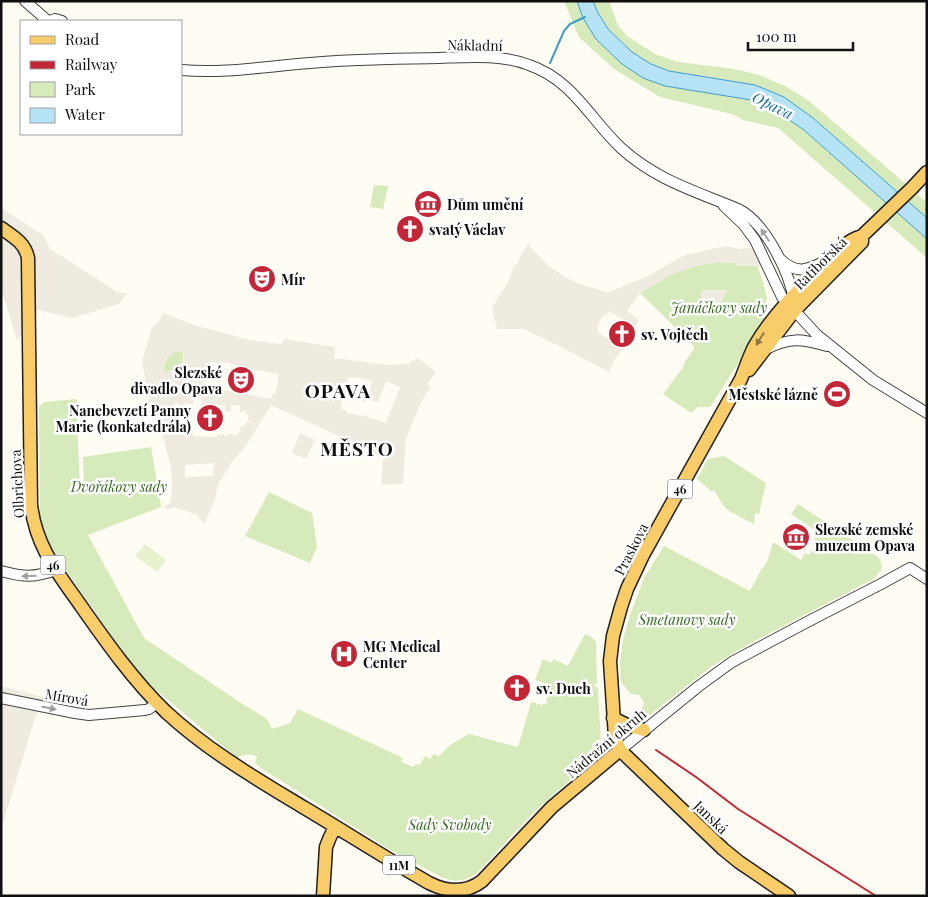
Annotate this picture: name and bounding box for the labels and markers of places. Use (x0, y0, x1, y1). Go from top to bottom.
museum icon: Dům umění (413, 189, 443, 219)
place label: Dům umění (447, 195, 524, 214)
church icon: svatý Václav (395, 214, 425, 244)
place label: svatý Václav (429, 220, 506, 239)
theatre icon: Mír (247, 264, 277, 294)
place label: Mír (281, 270, 305, 289)
church icon: sv. Vojtěch (607, 319, 637, 349)
place label: sv. Vojtěch (641, 325, 709, 344)
place label: Slezské divadlo Opava (130, 363, 223, 398)
theatre icon: Slezské divadlo Opava (226, 365, 256, 395)
sports icon: Městské lázně (822, 379, 852, 409)
place label: Městské lázně (728, 385, 818, 404)
place label: Nanebevzetí Panny Marie (konkatedrála) (56, 401, 192, 436)
church icon: Nanebevzetí Panny Marie (konkatedrála) (195, 403, 225, 433)
place label: Slezské zemské muzeum Opava (815, 520, 916, 555)
museum icon: Slezské zemské muzeum Opava (781, 522, 811, 552)
place label: MG Medical Center (363, 637, 441, 672)
hospital icon: MG Medical Center (329, 639, 359, 669)
church icon: sv. Duch (502, 673, 532, 703)
place label: sv. Duch (536, 679, 591, 698)

